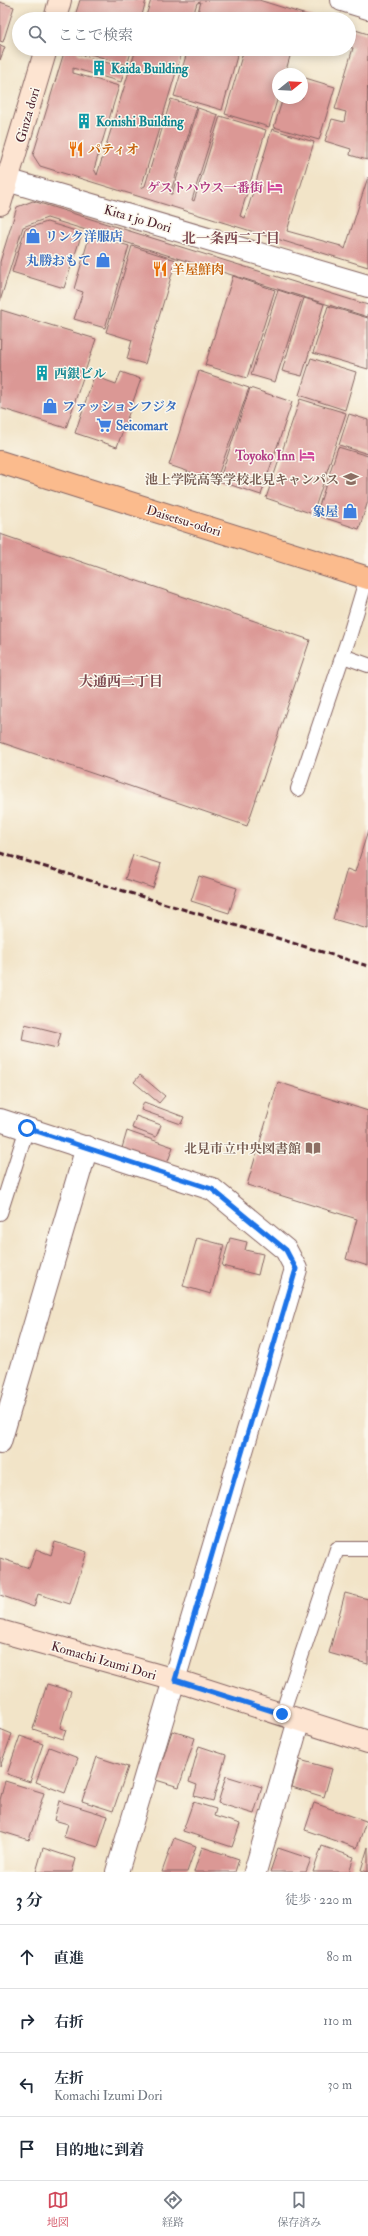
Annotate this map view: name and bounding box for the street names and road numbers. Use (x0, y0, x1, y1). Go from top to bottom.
street label: Ginza dori (12, 85, 44, 145)
street label: Kita 1 jo Dori (102, 202, 174, 236)
street label: Daisetsu-odori (144, 502, 224, 540)
street label: Komachi Izumi Dori (49, 1638, 159, 1684)

